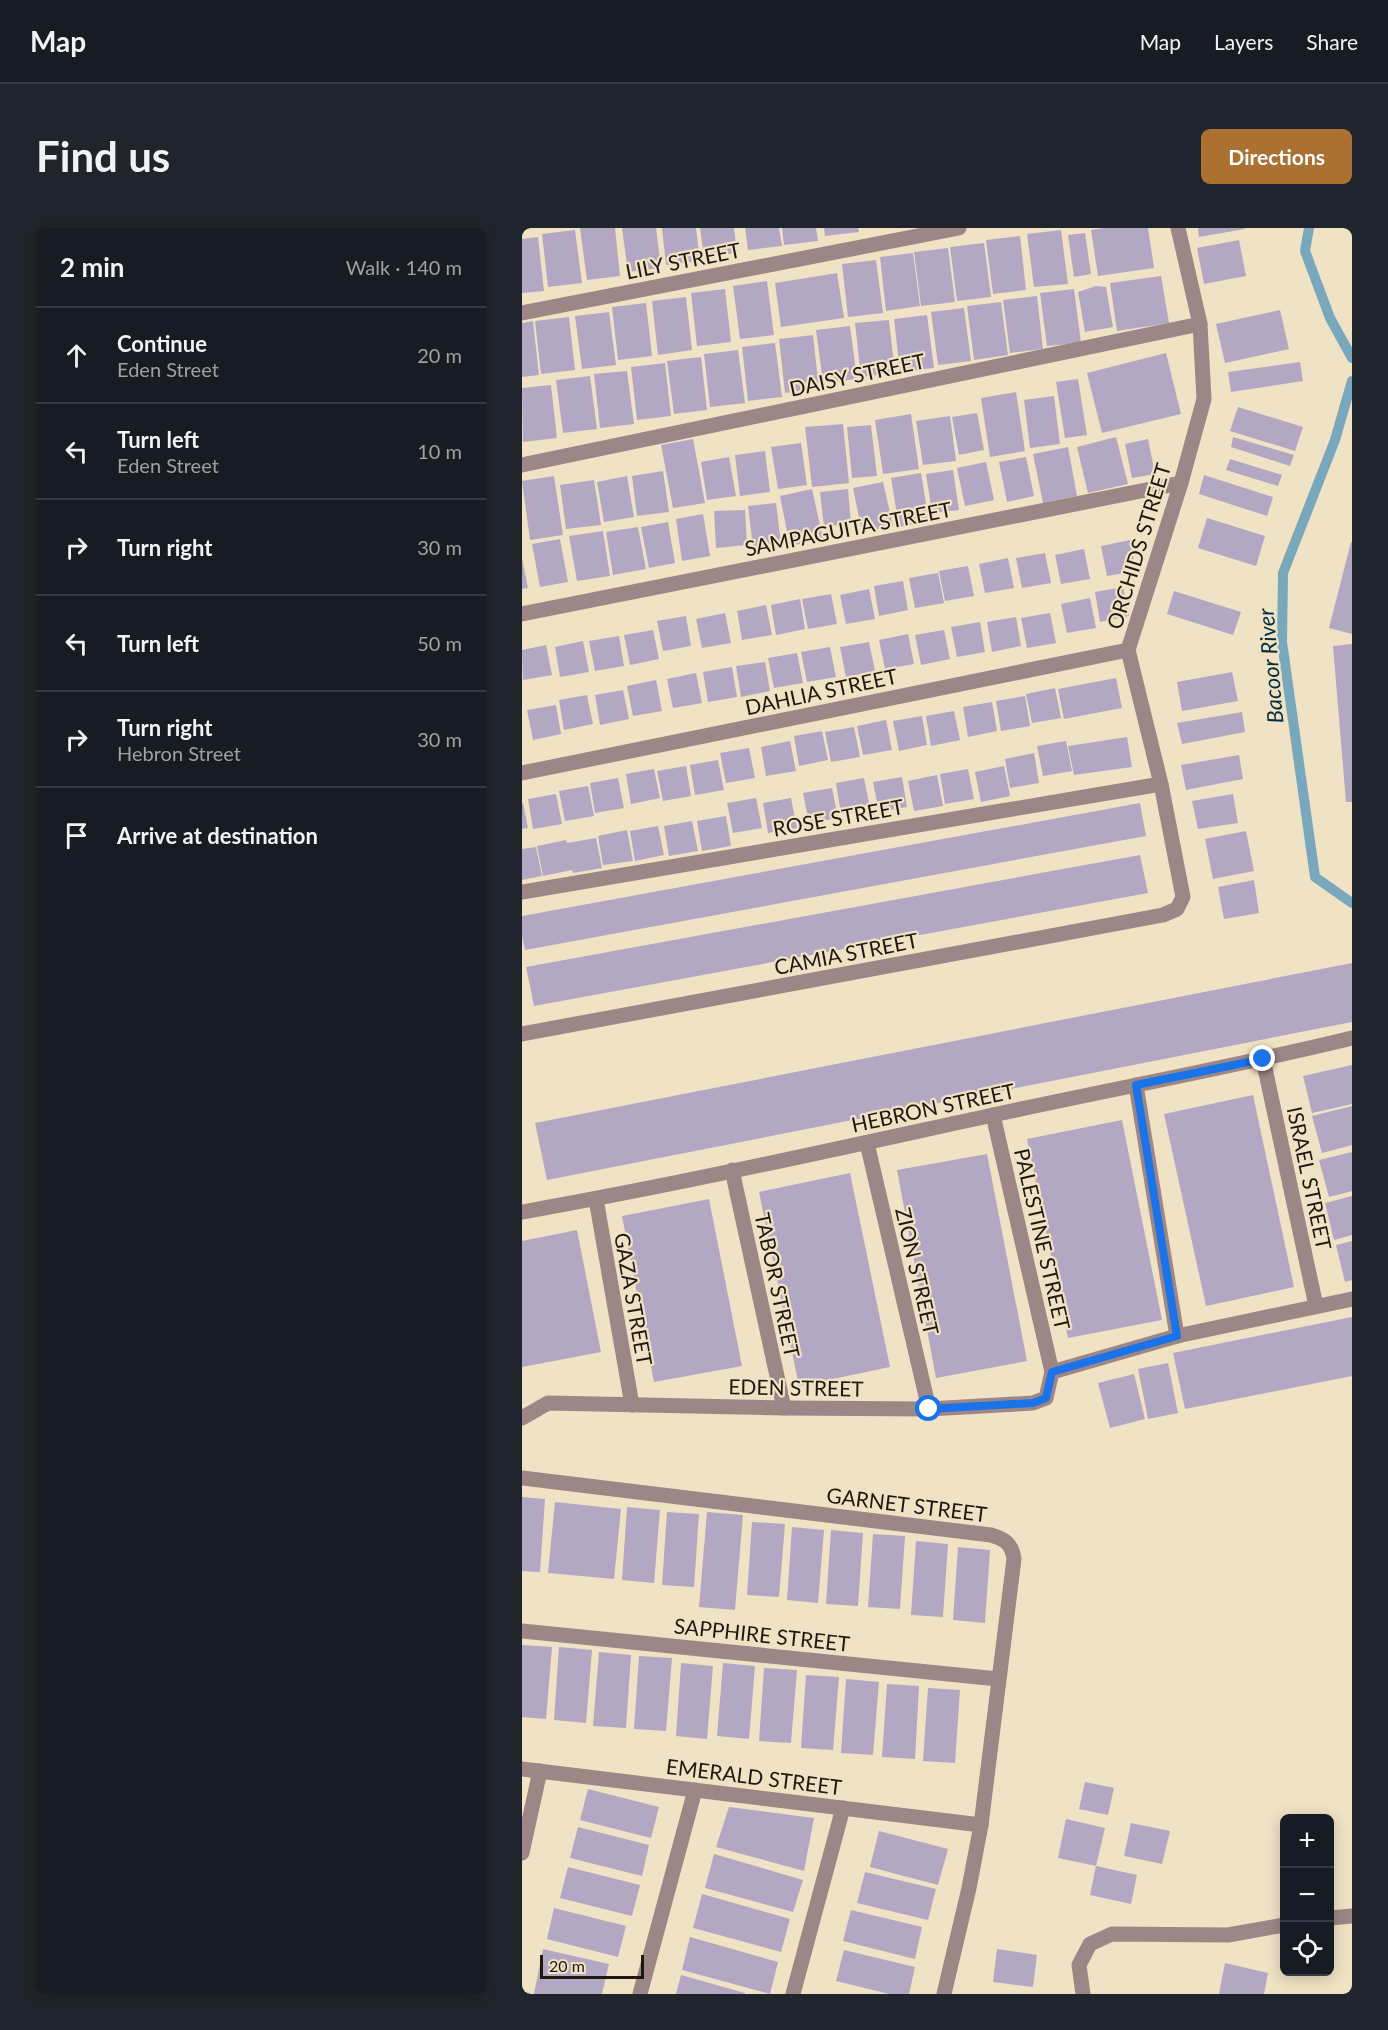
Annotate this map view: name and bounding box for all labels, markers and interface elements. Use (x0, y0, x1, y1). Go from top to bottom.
text: Map (30, 24, 86, 58)
text: Map (1140, 29, 1181, 54)
text: Layers (1214, 29, 1273, 54)
text: Share (1306, 29, 1358, 54)
button: Directions (1201, 129, 1352, 184)
text: Find us (36, 131, 170, 181)
street label: LILY STREET (623, 236, 743, 283)
text: 2 min (60, 251, 124, 283)
text: Walk · 140 m (346, 255, 462, 279)
text: Continue (117, 330, 207, 357)
icon: ahead (60, 339, 93, 372)
text: 20 m (417, 343, 462, 367)
street label: DAISY STREET (787, 347, 928, 401)
text: Eden Street (117, 357, 219, 381)
text: Turn left (117, 426, 199, 453)
icon: left (60, 435, 93, 468)
text: 10 m (417, 439, 462, 463)
text: Eden Street (117, 453, 219, 477)
street label: ORCHIDS STREET (1101, 459, 1175, 632)
street label: SAMPAGUITA STREET (742, 496, 954, 560)
icon: right (60, 531, 93, 564)
text: Turn right (117, 534, 212, 561)
text: 30 m (417, 535, 462, 559)
water label: Bacoor River (1251, 607, 1288, 725)
icon: left (60, 627, 93, 660)
text: Turn left (117, 630, 199, 657)
text: 50 m (417, 631, 462, 655)
street label: DAHLIA STREET (743, 663, 900, 719)
text: Turn right (117, 714, 212, 741)
icon: right (60, 723, 93, 756)
text: 30 m (417, 727, 462, 751)
text: Hebron Street (117, 741, 241, 765)
street label: ROSE STREET (771, 793, 906, 841)
icon: arrive (60, 819, 93, 852)
text: Arrive at destination (117, 822, 318, 849)
street label: CAMIA STREET (772, 927, 921, 979)
route end (1249, 1045, 1275, 1071)
street label: HEBRON STREET (849, 1077, 1018, 1137)
street label: ISRAEL STREET (1283, 1104, 1338, 1253)
street label: PALESTINE STREET (1010, 1146, 1076, 1333)
street label: ZION STREET (891, 1205, 945, 1338)
street label: TABOR STREET (750, 1210, 806, 1360)
street label: GAZA STREET (610, 1231, 658, 1368)
street label: EDEN STREET (728, 1373, 864, 1401)
route start (915, 1395, 941, 1421)
street label: GARNET STREET (825, 1482, 989, 1526)
street label: SAPPHIRE STREET (673, 1612, 852, 1656)
street label: EMERALD STREET (665, 1753, 844, 1799)
map controls (1280, 1814, 1334, 1976)
button: + (1280, 1814, 1334, 1868)
button: − (1280, 1868, 1334, 1922)
button: locate (1280, 1922, 1334, 1976)
scale bar (540, 1952, 644, 1980)
text: 20 m (549, 1956, 585, 1975)

